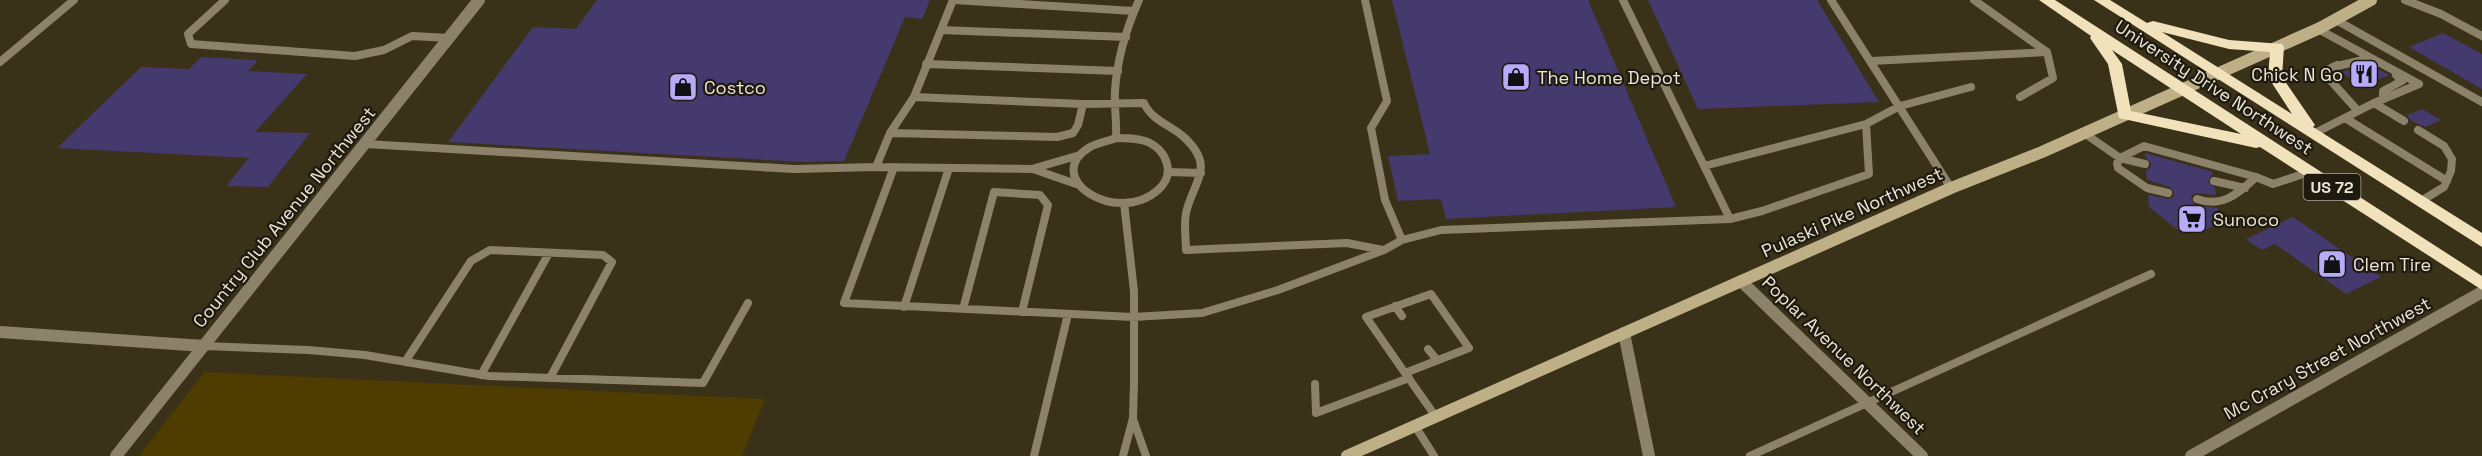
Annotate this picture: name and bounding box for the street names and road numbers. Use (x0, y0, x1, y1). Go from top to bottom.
street label: University Drive Northwest (2111, 14, 2317, 160)
street label: Country Club Avenue Northwest (188, 102, 380, 332)
street label: Pulaski Pike Northwest (1758, 162, 1946, 262)
road number: US 72 (2304, 174, 2360, 200)
street label: Poplar Avenue Northwest (1757, 271, 1931, 439)
street label: Mc Crary Street Northwest (2220, 291, 2434, 425)

